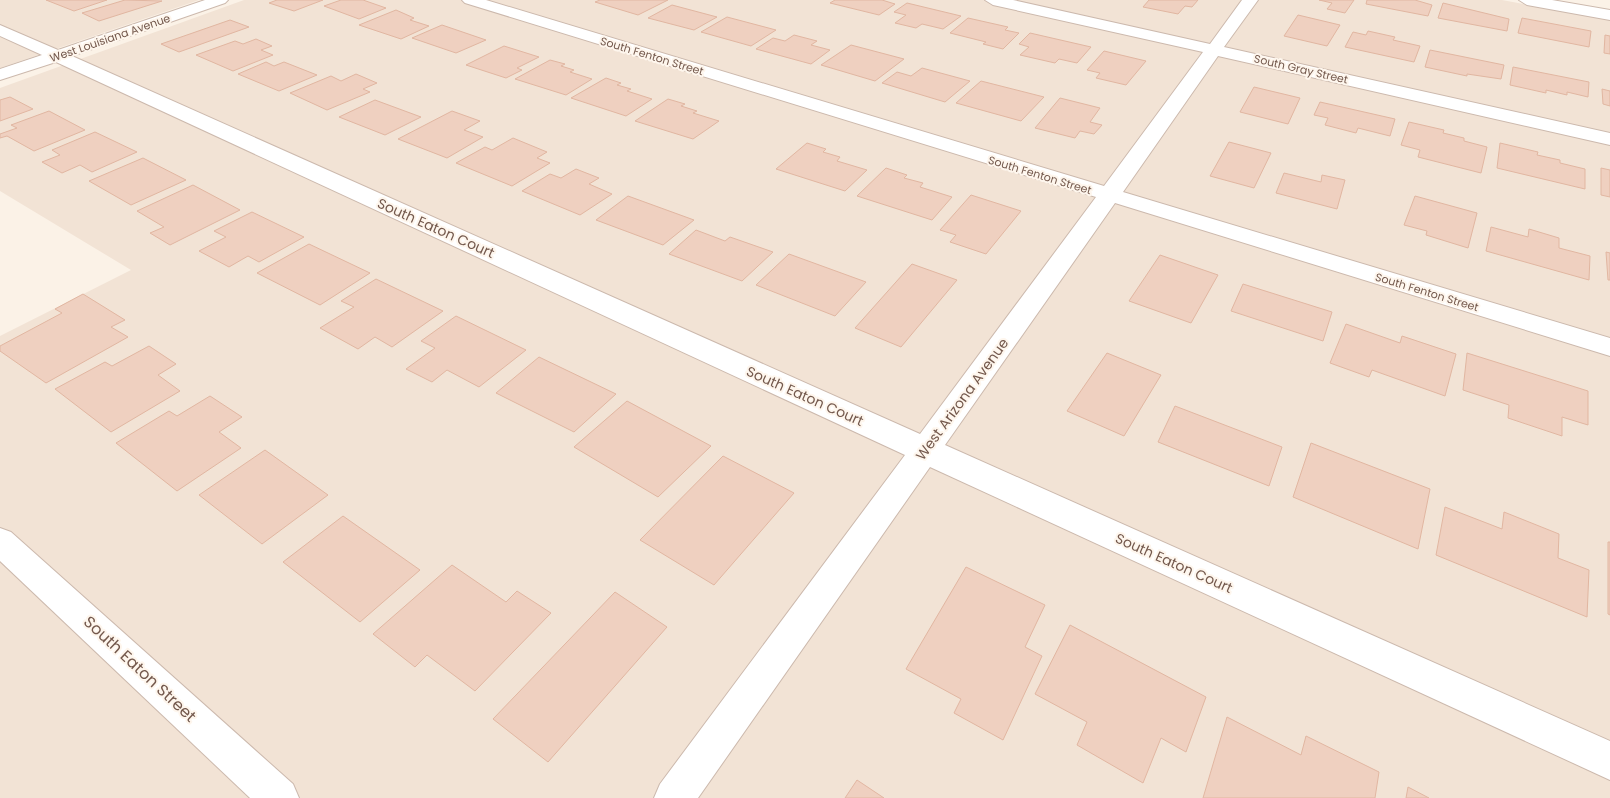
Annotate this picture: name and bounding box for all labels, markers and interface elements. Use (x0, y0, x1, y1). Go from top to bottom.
street label: West Louisiana Avenue (48, 10, 173, 66)
street label: South Fenton Street (598, 33, 706, 79)
street label: South Gray Street (1252, 50, 1350, 88)
street label: South Fenton Street (986, 152, 1094, 198)
street label: South Eaton Court (374, 193, 498, 263)
street label: South Fenton Street (1373, 269, 1481, 315)
street label: West Arizona Avenue (911, 334, 1013, 464)
street label: South Eaton Court (743, 361, 867, 431)
street label: South Eaton Court (1112, 528, 1236, 598)
street label: South Eaton Street (79, 611, 202, 728)

